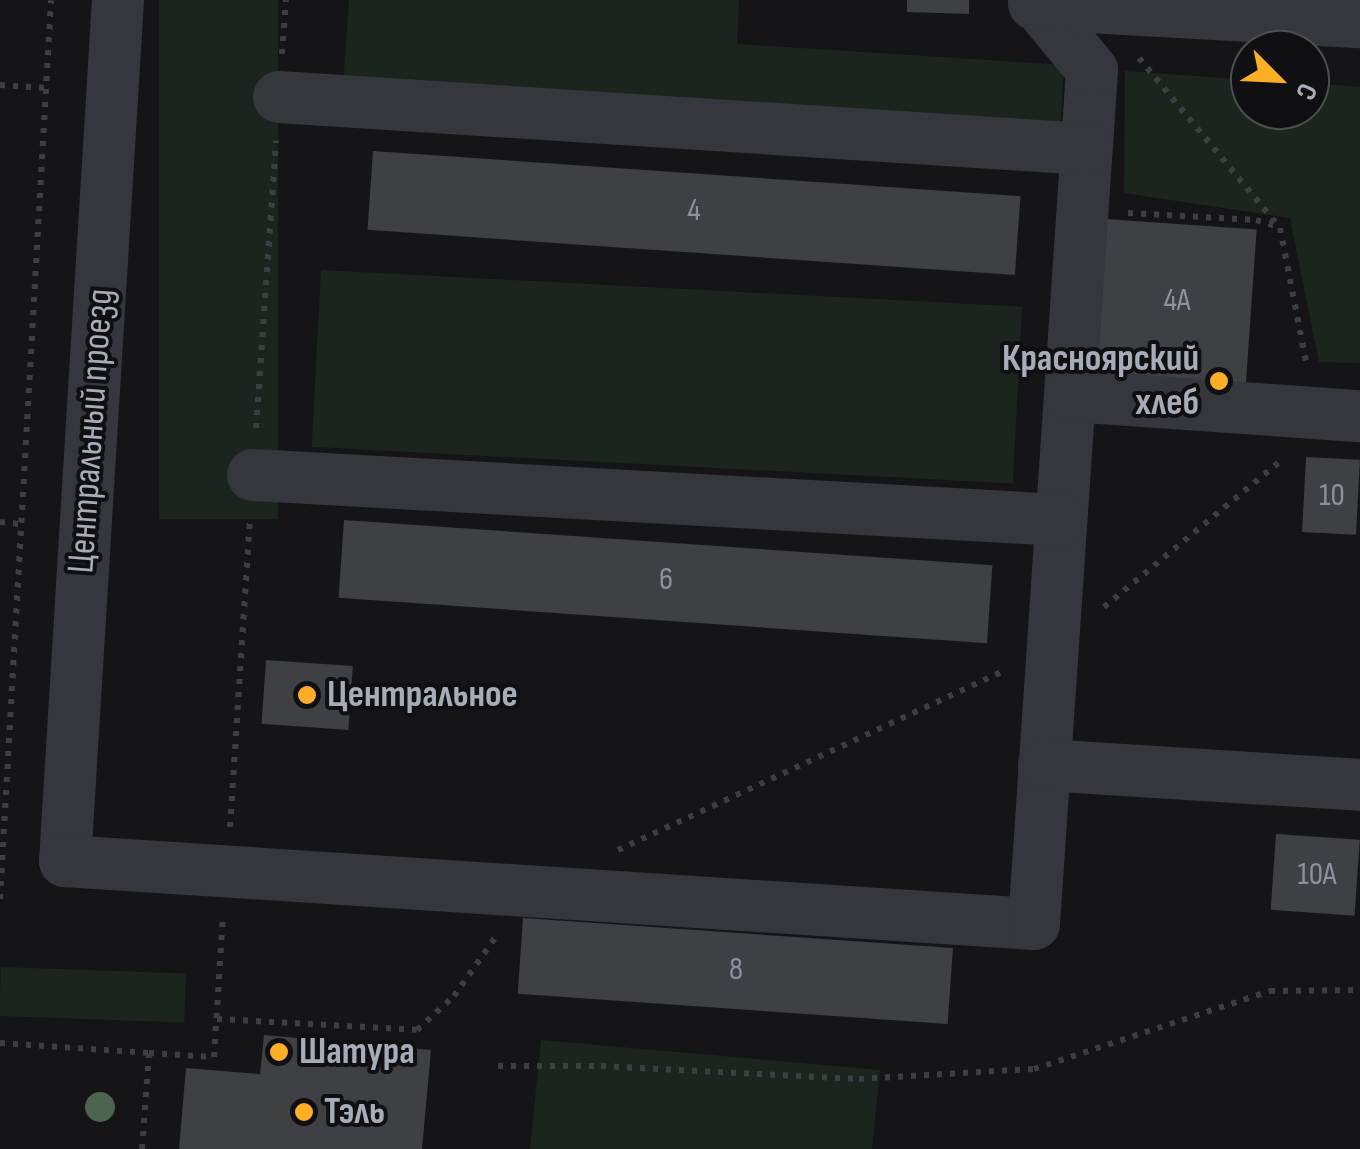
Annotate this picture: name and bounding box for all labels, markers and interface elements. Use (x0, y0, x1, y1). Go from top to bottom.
north arrow (1230, 30, 1330, 130)
text: С (1288, 78, 1324, 105)
house number: 4 (687, 192, 701, 230)
house number: 4А (1163, 282, 1191, 320)
street label: Центральный проезд (58, 287, 124, 575)
place label: Красноярский хлеб (1002, 336, 1199, 426)
marker: Красноярский хлеб (1208, 370, 1230, 392)
house number: 10 (1319, 477, 1345, 515)
house number: 6 (659, 561, 673, 599)
place label: Центральное (327, 672, 518, 718)
marker: Центральное (296, 684, 318, 706)
house number: 10А (1298, 856, 1336, 894)
house number: 8 (729, 951, 743, 989)
place label: Шатура (299, 1029, 415, 1075)
marker: Шатура (268, 1041, 290, 1063)
place label: Тэль (324, 1089, 385, 1135)
marker: Тэль (293, 1101, 315, 1123)

